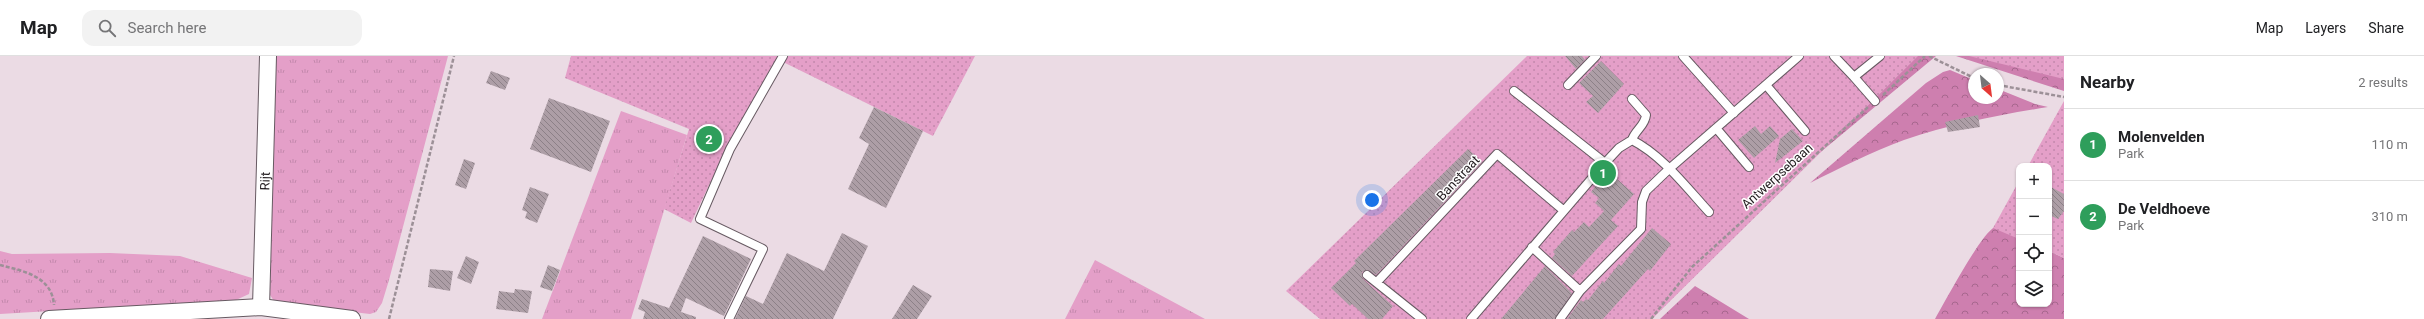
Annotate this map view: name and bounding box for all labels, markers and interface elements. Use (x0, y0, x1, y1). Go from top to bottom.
search box (82, 10, 362, 46)
text: Map (20, 16, 58, 39)
icon: search (96, 17, 118, 39)
text: Search here (128, 19, 206, 37)
text: Map (2256, 20, 2283, 36)
text: Layers (2305, 20, 2346, 36)
text: Share (2368, 20, 2404, 36)
north arrow (1968, 68, 2004, 104)
text: Nearby (2080, 72, 2135, 92)
text: 2 results (2358, 75, 2408, 90)
pin: 2 (696, 124, 722, 154)
text: Molenvelden (2118, 128, 2205, 146)
text: 1 (2089, 137, 2097, 152)
text: 110 m (2371, 137, 2408, 152)
street label: Antwerpsebaan (1738, 140, 1816, 212)
text: Park (2118, 146, 2144, 161)
street label: Banstraat (1433, 152, 1483, 204)
pin: 1 (1590, 158, 1616, 188)
map controls (2016, 163, 2052, 307)
button: + (2016, 163, 2052, 199)
street label: Rijt (257, 172, 272, 191)
your location (1362, 190, 1382, 210)
button: − (2016, 199, 2052, 235)
text: De Veldhoeve (2118, 200, 2210, 218)
text: 2 (2089, 209, 2097, 224)
text: 310 m (2371, 209, 2408, 224)
text: Park (2118, 218, 2144, 233)
button: locate (2016, 235, 2052, 271)
button: layers (2016, 271, 2052, 307)

